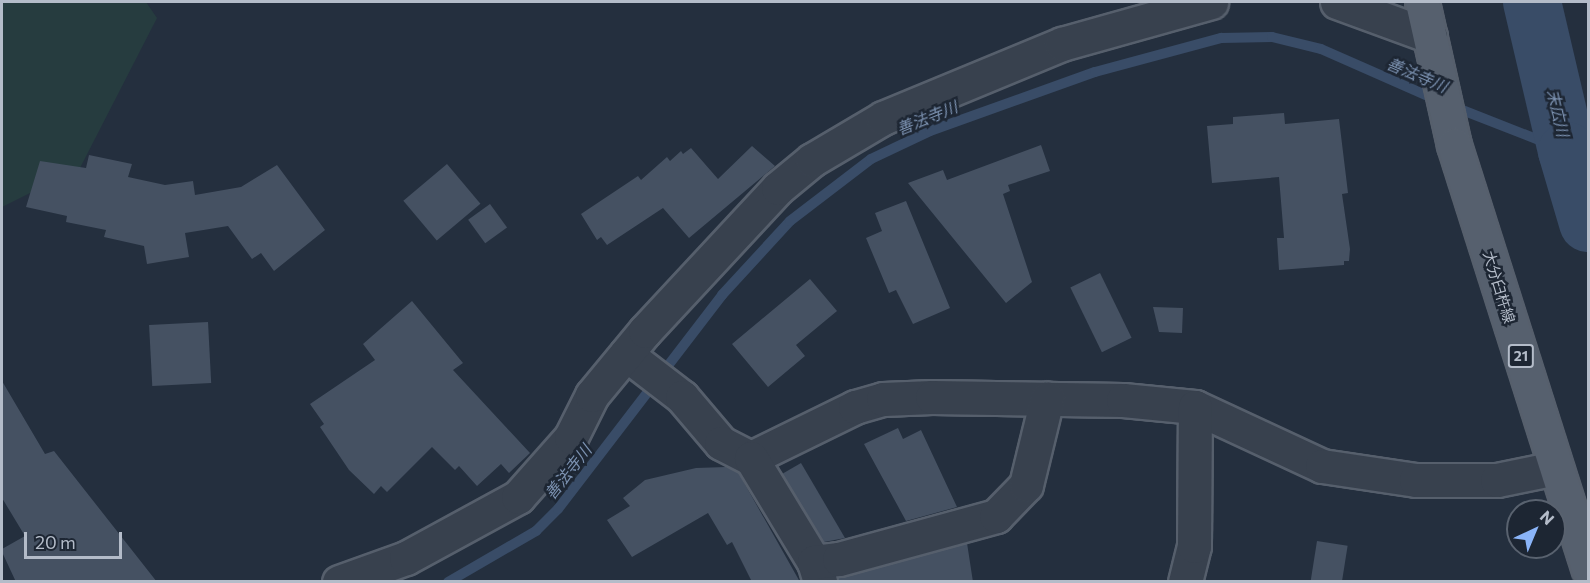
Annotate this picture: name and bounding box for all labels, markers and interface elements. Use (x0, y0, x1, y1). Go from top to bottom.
water label: 善法寺川 (1384, 54, 1450, 96)
water label: 末広川 (1543, 87, 1573, 139)
water label: 善法寺川 (894, 97, 960, 139)
street label: 大分臼杵線 (1479, 249, 1519, 325)
road number: 21 (1508, 345, 1534, 367)
water label: 善法寺川 (541, 441, 595, 503)
north arrow (1506, 499, 1566, 559)
text: N (1537, 506, 1558, 528)
scale bar (27, 520, 124, 558)
text: 20 m (35, 531, 76, 553)

